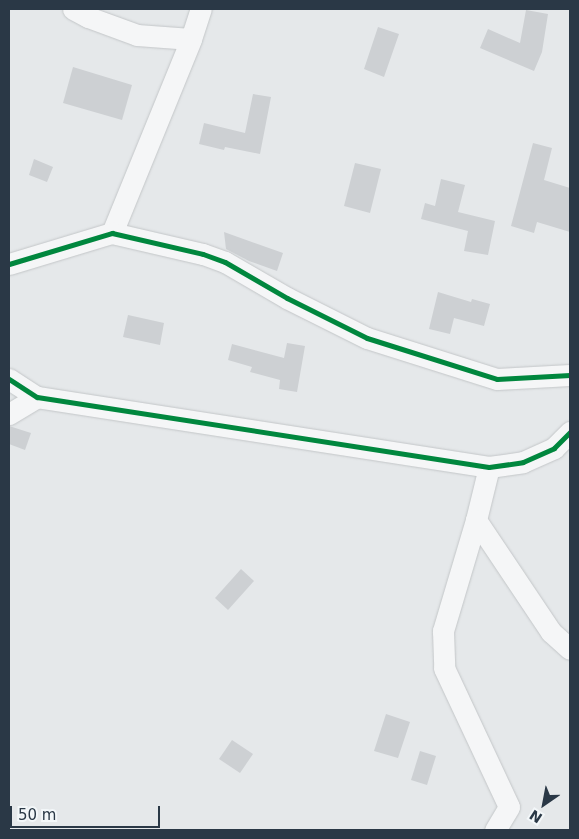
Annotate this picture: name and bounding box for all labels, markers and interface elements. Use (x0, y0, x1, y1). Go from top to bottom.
north arrow (519, 779, 569, 829)
scale bar (12, 796, 162, 828)
text: 50 m (18, 806, 56, 824)
text: N (527, 807, 545, 826)

